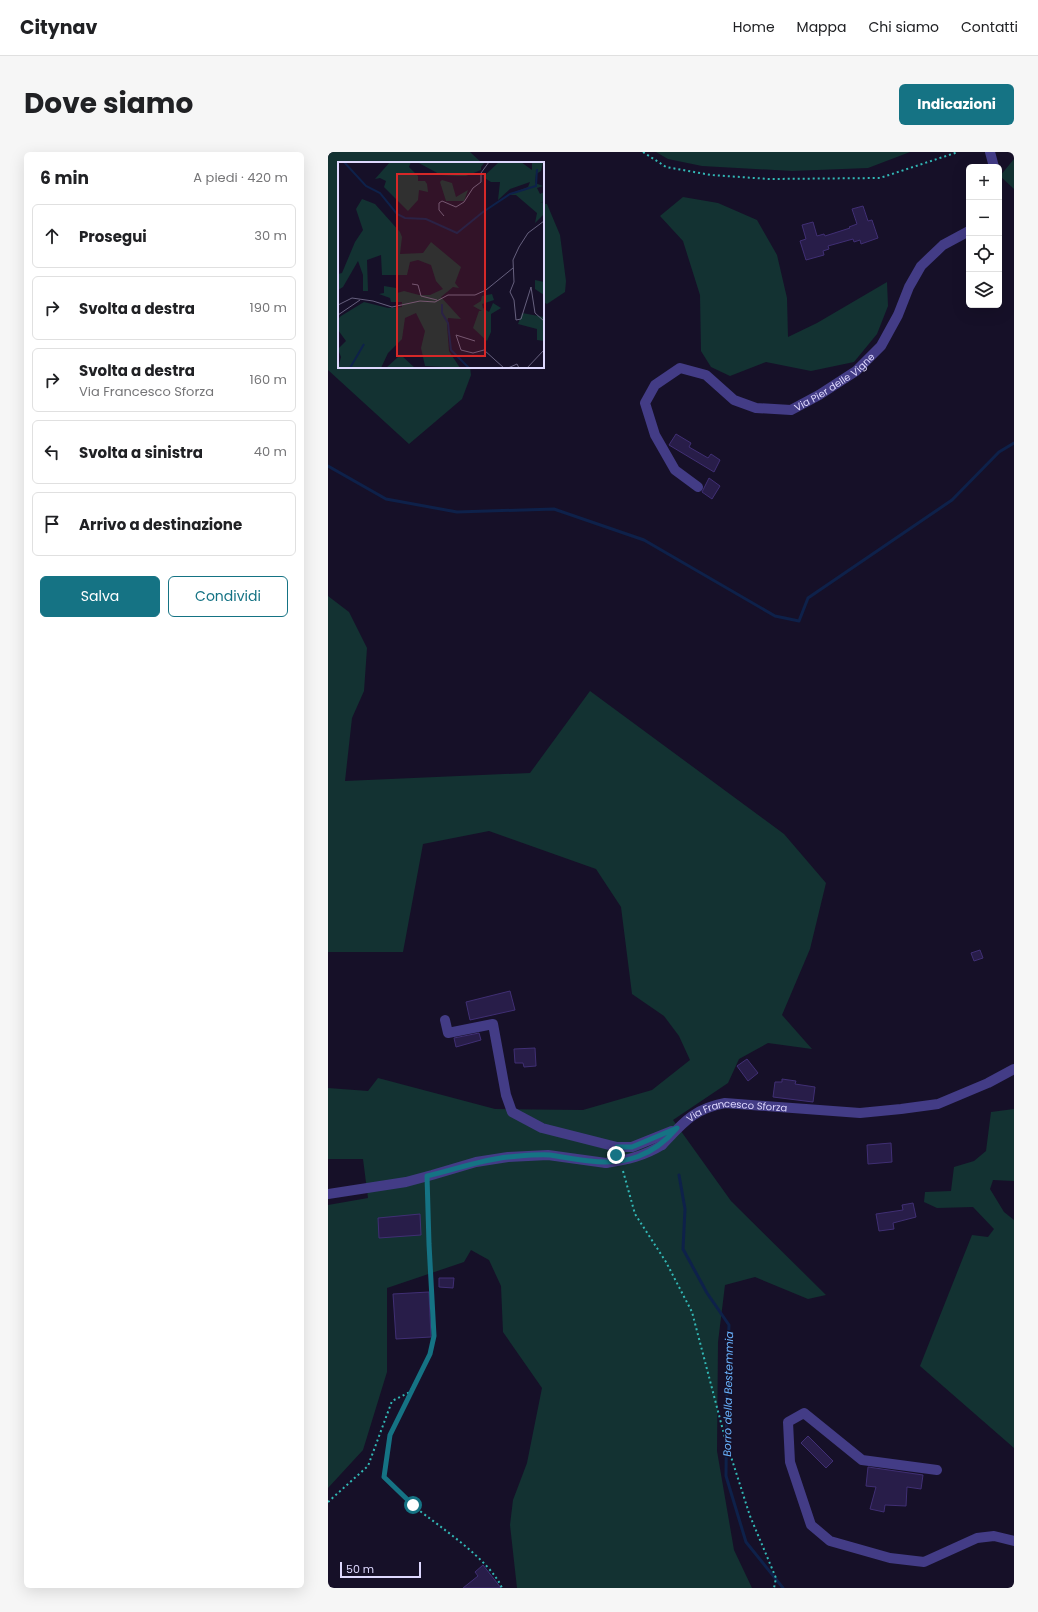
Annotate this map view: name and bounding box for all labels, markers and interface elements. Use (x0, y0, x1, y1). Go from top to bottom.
text: Citynav (20, 14, 97, 41)
text: Home (733, 17, 775, 37)
text: Mappa (797, 17, 847, 37)
text: Chi siamo (869, 17, 939, 37)
text: Contatti (961, 17, 1018, 37)
text: Dove siamo (24, 84, 193, 123)
button: Indicazioni (899, 84, 1014, 125)
inset map (338, 162, 544, 368)
map controls (966, 164, 1002, 308)
button: + (966, 164, 1002, 200)
text: 6 min (40, 166, 89, 190)
text: A piedi · 420 m (193, 168, 288, 187)
button: − (966, 200, 1002, 236)
icon: ahead (41, 225, 63, 247)
text: Prosegui (79, 226, 147, 247)
text: 30 m (254, 226, 287, 245)
button: locate (966, 236, 1002, 272)
button: layers (966, 272, 1002, 308)
icon: right (41, 297, 63, 319)
text: Svolta a destra (79, 298, 195, 319)
text: 190 m (250, 298, 287, 317)
street label: Via Pier delle Vigne (791, 349, 878, 415)
text: Svolta a destra (79, 360, 195, 381)
icon: right (41, 369, 63, 391)
text: 160 m (250, 370, 287, 389)
text: Via Francesco Sforza (79, 382, 214, 401)
icon: left (41, 441, 63, 463)
text: Svolta a sinistra (79, 442, 203, 463)
text: 40 m (254, 442, 287, 461)
icon: arrive (41, 513, 63, 535)
text: Arrivo a destinazione (79, 514, 242, 535)
button: Salva (40, 576, 160, 617)
button: Condividi (168, 576, 288, 617)
street label: Via Francesco Sforza (683, 1095, 788, 1125)
route end (607, 1146, 625, 1164)
water label: Borro della Bestemmia (719, 1330, 737, 1457)
route start (404, 1496, 422, 1514)
scale bar (340, 1560, 421, 1579)
text: 50 m (346, 1561, 374, 1577)

